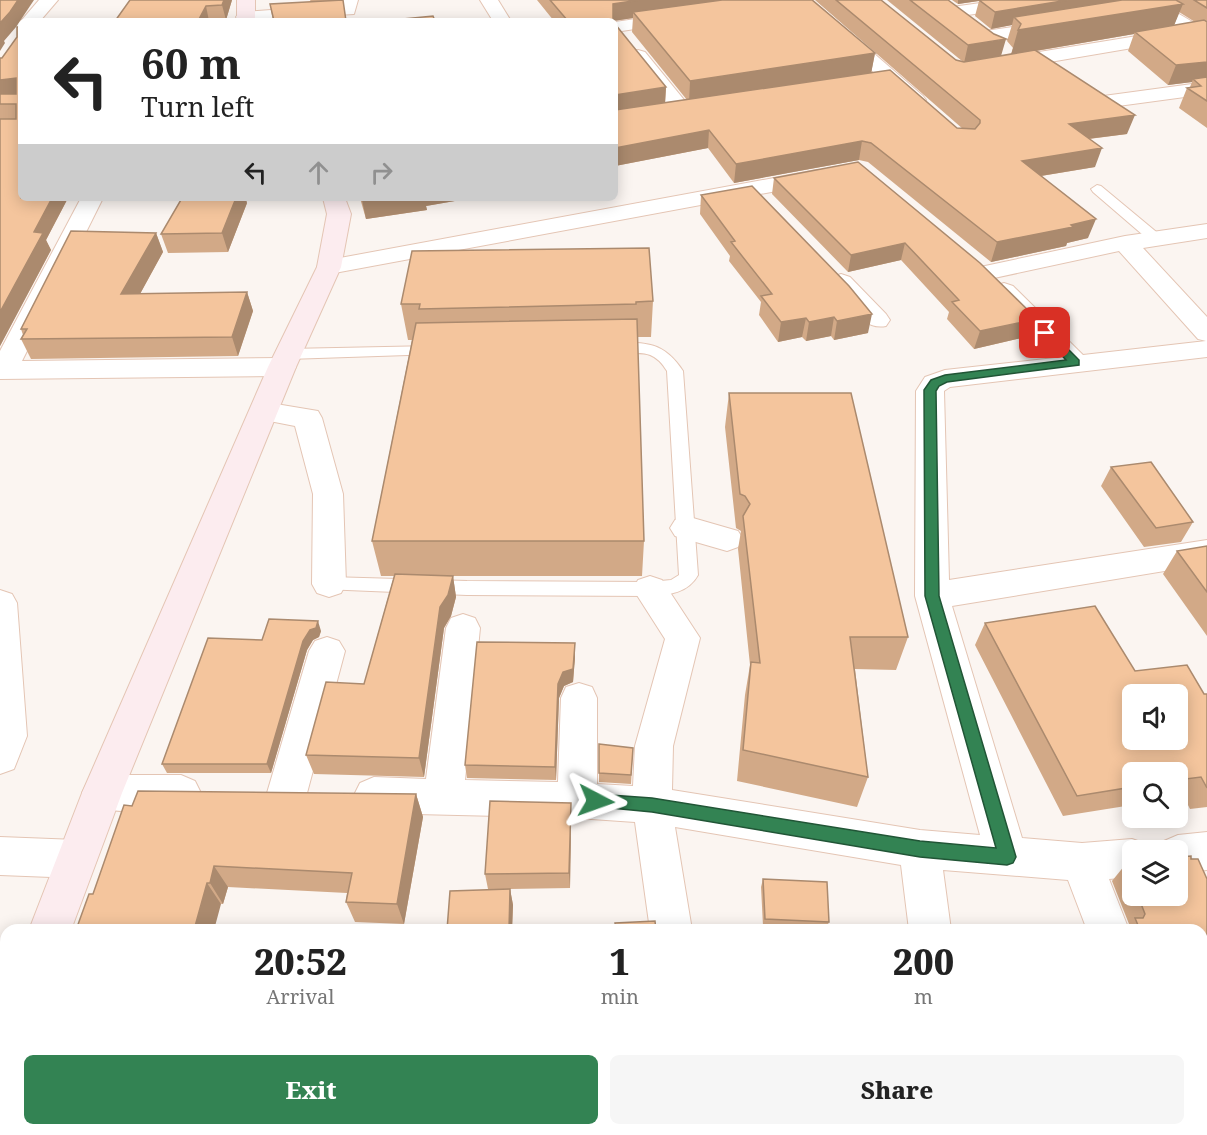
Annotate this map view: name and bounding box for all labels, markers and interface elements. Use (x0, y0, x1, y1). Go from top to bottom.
text: 60 m (141, 34, 241, 91)
icon: left (42, 42, 120, 120)
text: Turn left (141, 88, 254, 125)
icon: left (239, 156, 272, 189)
icon: ahead (302, 156, 335, 189)
icon: right (365, 156, 398, 189)
pin (1019, 307, 1070, 358)
icon: arrive (1028, 316, 1061, 349)
map controls (1122, 684, 1188, 906)
button: sound (1122, 684, 1188, 750)
button: search (1122, 762, 1188, 828)
position arrow (564, 769, 628, 833)
button: layers (1122, 840, 1188, 906)
text: 20:52 (254, 937, 347, 986)
text: 1 (610, 937, 630, 986)
text: 200 (893, 937, 954, 986)
text: Arrival (266, 983, 335, 1010)
text: min (601, 983, 639, 1010)
text: m (914, 983, 933, 1010)
button: Exit (24, 1055, 598, 1124)
button: Share (610, 1055, 1184, 1124)

